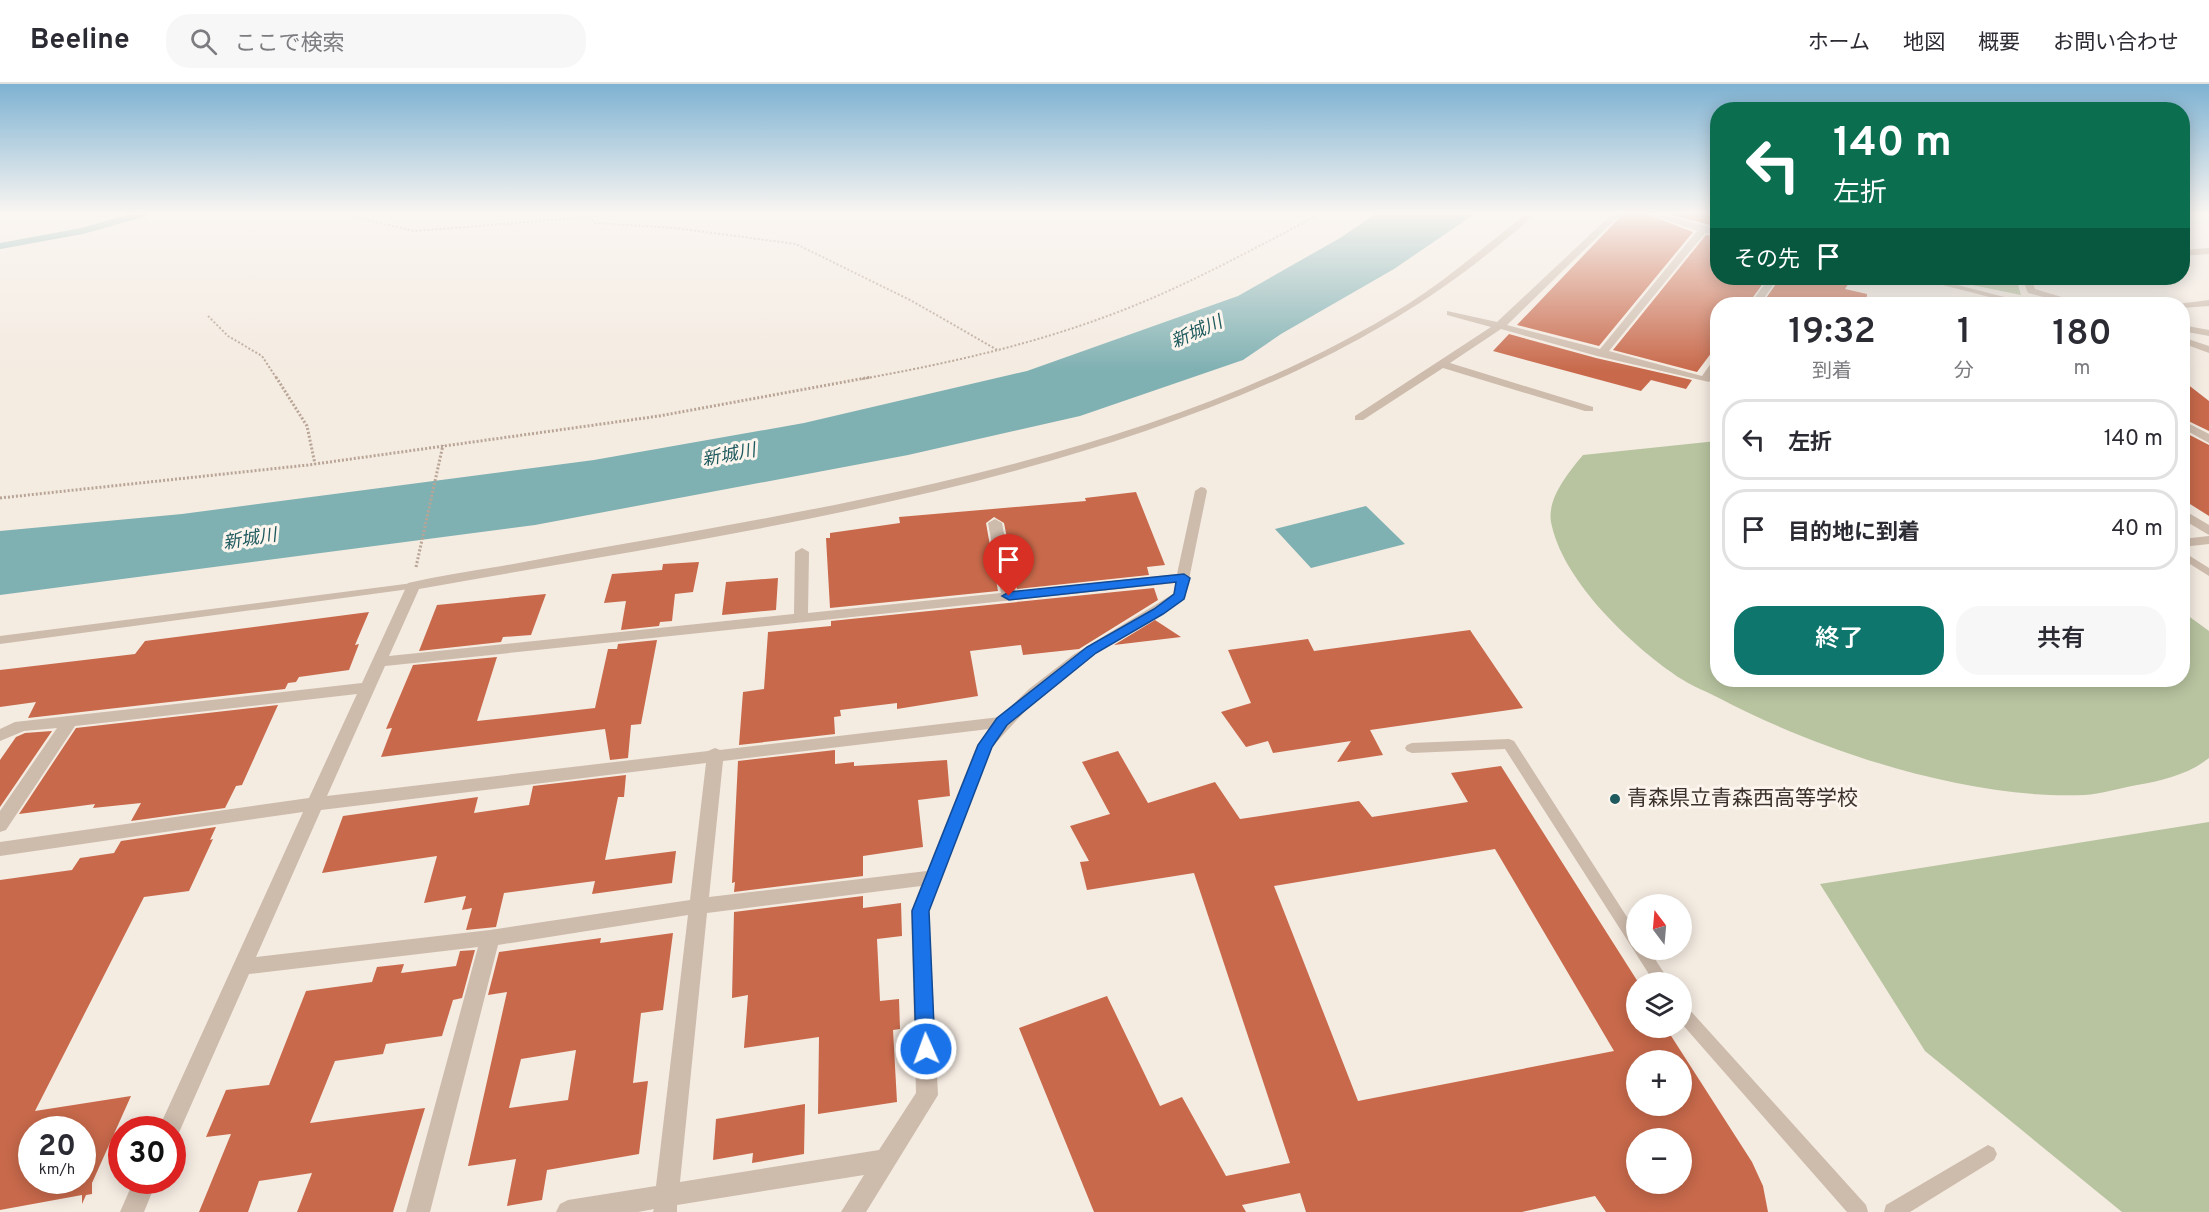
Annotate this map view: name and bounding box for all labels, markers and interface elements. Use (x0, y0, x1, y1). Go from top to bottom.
search box (166, 14, 586, 68)
text: Beeline (30, 23, 130, 59)
icon: search (187, 25, 220, 58)
text: ホーム (1808, 30, 1870, 57)
text: 地図 (1903, 30, 1945, 57)
text: 概要 (1978, 30, 2020, 57)
text: お問い合わせ (2053, 30, 2179, 57)
text: ここで検索 (235, 31, 345, 58)
text: 140 m (1833, 118, 1952, 171)
icon: left (1734, 126, 1812, 204)
text: 左折 (1833, 177, 1887, 211)
icon: arrive (1812, 240, 1845, 273)
text: その先 (1734, 247, 1800, 274)
text: 19:32 (1788, 310, 1876, 356)
text: 1 (1957, 310, 1971, 356)
water label: 新城川 (1168, 311, 1228, 354)
text: 180 (2052, 312, 2112, 358)
text: m (2073, 356, 2090, 382)
text: 到着 (1812, 359, 1852, 385)
text: 分 (1954, 359, 1974, 385)
icon: left (1737, 423, 1770, 456)
text: 140 m (2104, 426, 2163, 453)
text: 左折 (1788, 430, 1832, 457)
water label: 新城川 (700, 439, 760, 472)
icon: arrive (1737, 513, 1770, 546)
text: 40 m (2111, 516, 2163, 543)
text: 目的地に到着 (1788, 520, 1920, 547)
water label: 新城川 (222, 524, 280, 556)
pin (983, 534, 1034, 596)
icon: arrive (992, 543, 1025, 576)
button: 終了 (1734, 606, 1944, 675)
button: 共有 (1956, 606, 2166, 675)
place label: 青森県立青森西高等学校 (1627, 786, 1858, 813)
marker: 青森県立青森西高等学校 (1608, 792, 1622, 806)
north arrow (1626, 894, 1692, 960)
map controls (1626, 894, 1692, 1194)
button: layers (1626, 972, 1692, 1038)
position arrow (894, 1017, 958, 1081)
button: + (1626, 1050, 1692, 1116)
speed limit sign: 30 (108, 1116, 186, 1194)
button: − (1626, 1128, 1692, 1194)
text: 20 (38, 1129, 76, 1166)
text: km/h (39, 1161, 75, 1180)

